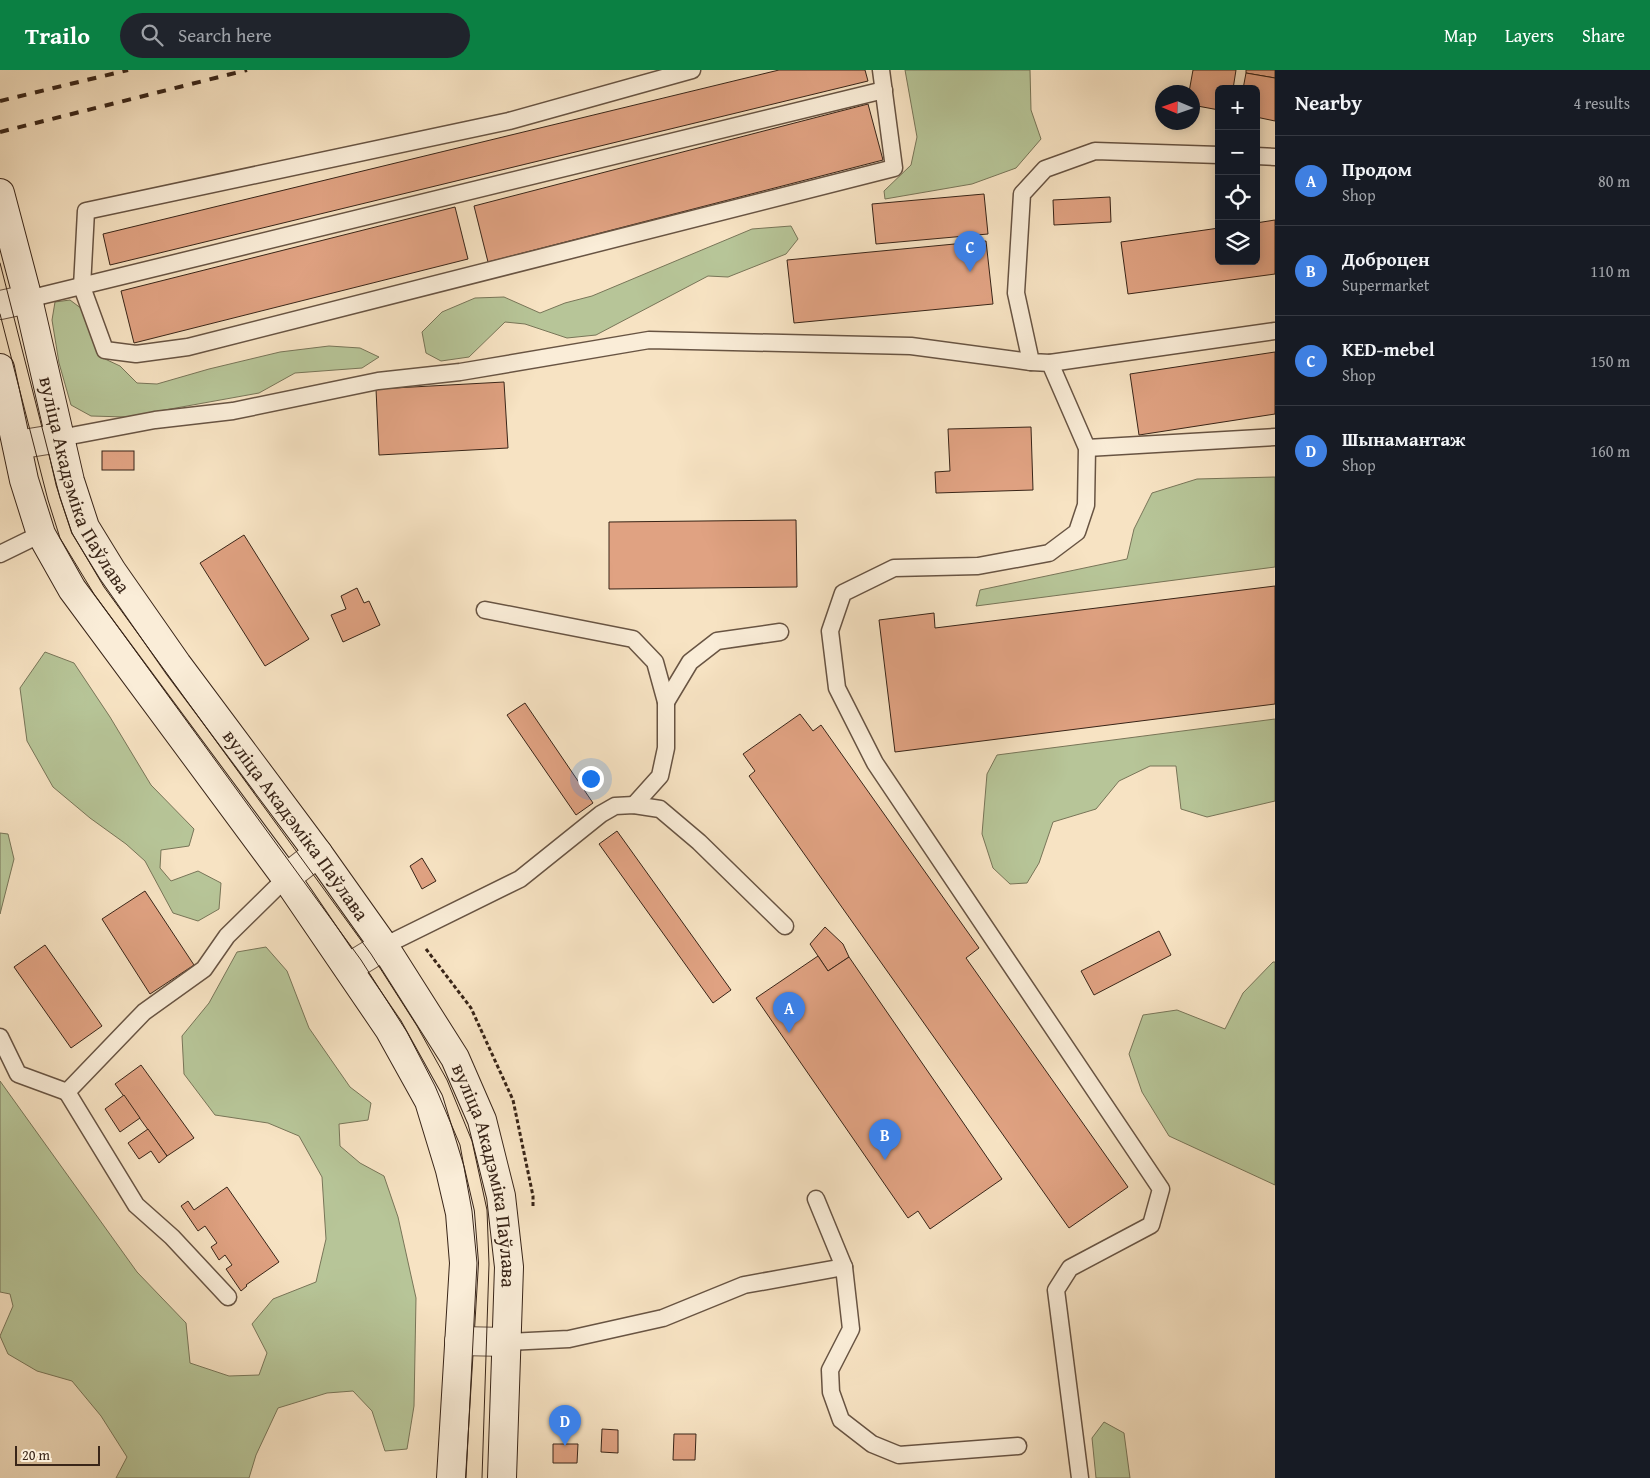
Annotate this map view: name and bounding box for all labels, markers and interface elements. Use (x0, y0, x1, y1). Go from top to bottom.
search box (120, 13, 470, 58)
text: Trailo (25, 18, 90, 53)
icon: search (138, 21, 166, 49)
text: Search here (178, 21, 272, 49)
text: Map (1444, 22, 1477, 49)
text: Layers (1505, 22, 1554, 49)
text: Share (1582, 22, 1625, 49)
north arrow (1155, 85, 1200, 130)
map controls (1215, 85, 1260, 265)
button: + (1215, 85, 1260, 130)
text: Nearby (1295, 87, 1362, 118)
text: 4 results (1573, 91, 1630, 115)
button: − (1215, 130, 1260, 175)
text: Продом (1342, 155, 1412, 183)
text: A (1306, 169, 1316, 193)
text: 80 m (1598, 169, 1630, 193)
button: locate (1215, 175, 1260, 220)
text: Shop (1342, 183, 1376, 207)
button: layers (1215, 220, 1260, 265)
pin: C (954, 231, 986, 272)
text: Доброцен (1342, 245, 1430, 273)
text: B (1306, 259, 1316, 283)
text: 110 m (1590, 259, 1630, 283)
text: Supermarket (1342, 273, 1429, 297)
text: KED-mebel (1342, 335, 1435, 363)
text: C (1306, 349, 1316, 373)
text: 150 m (1590, 349, 1630, 373)
text: Shop (1342, 363, 1376, 387)
street label: вуліца Акадэміка Паўлава (32, 373, 138, 599)
text: Шынамантаж (1342, 425, 1465, 453)
text: D (1306, 439, 1316, 463)
text: 160 m (1590, 439, 1630, 463)
text: Shop (1342, 453, 1376, 477)
street label: вуліца Акадэміка Паўлава (216, 723, 377, 927)
your location (578, 766, 604, 792)
pin: A (773, 992, 805, 1033)
street label: вуліца Акадэміка Паўлава (445, 1059, 524, 1289)
pin: B (869, 1119, 901, 1160)
pin: D (549, 1405, 581, 1446)
scale bar (15, 1443, 100, 1466)
text: 20 m (22, 1445, 50, 1465)

